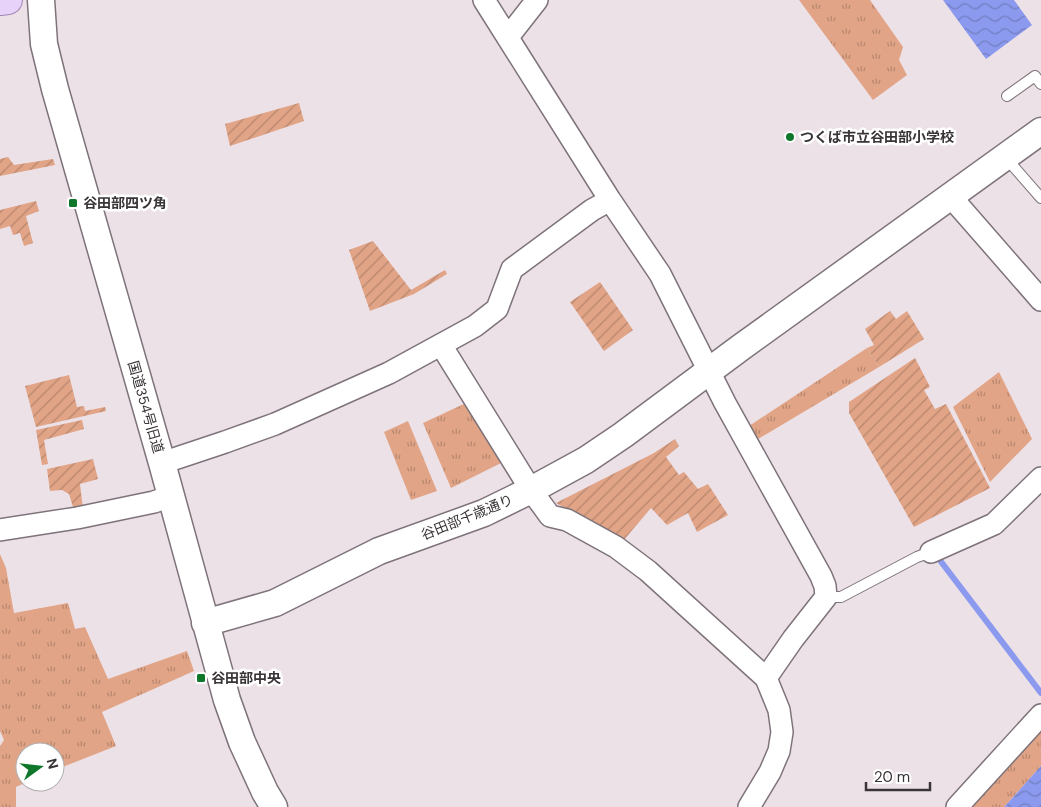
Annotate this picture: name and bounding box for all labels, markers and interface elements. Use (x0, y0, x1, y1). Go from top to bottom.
place label: つくば市立谷田部小学校 (800, 128, 954, 146)
marker: つくば市立谷田部小学校 (784, 131, 796, 143)
place label: 谷田部四ツ角 (83, 194, 167, 212)
marker: 谷田部四ツ角 (67, 197, 79, 209)
street label: 国道354号旧道 (124, 359, 168, 455)
street label: 谷田部千歳通り (418, 490, 516, 544)
place label: 谷田部中央 (211, 669, 281, 687)
marker: 谷田部中央 (195, 672, 207, 684)
north arrow (15, 742, 65, 792)
text: N (43, 756, 63, 771)
scale bar (866, 760, 930, 792)
text: 20 m (874, 767, 910, 787)

